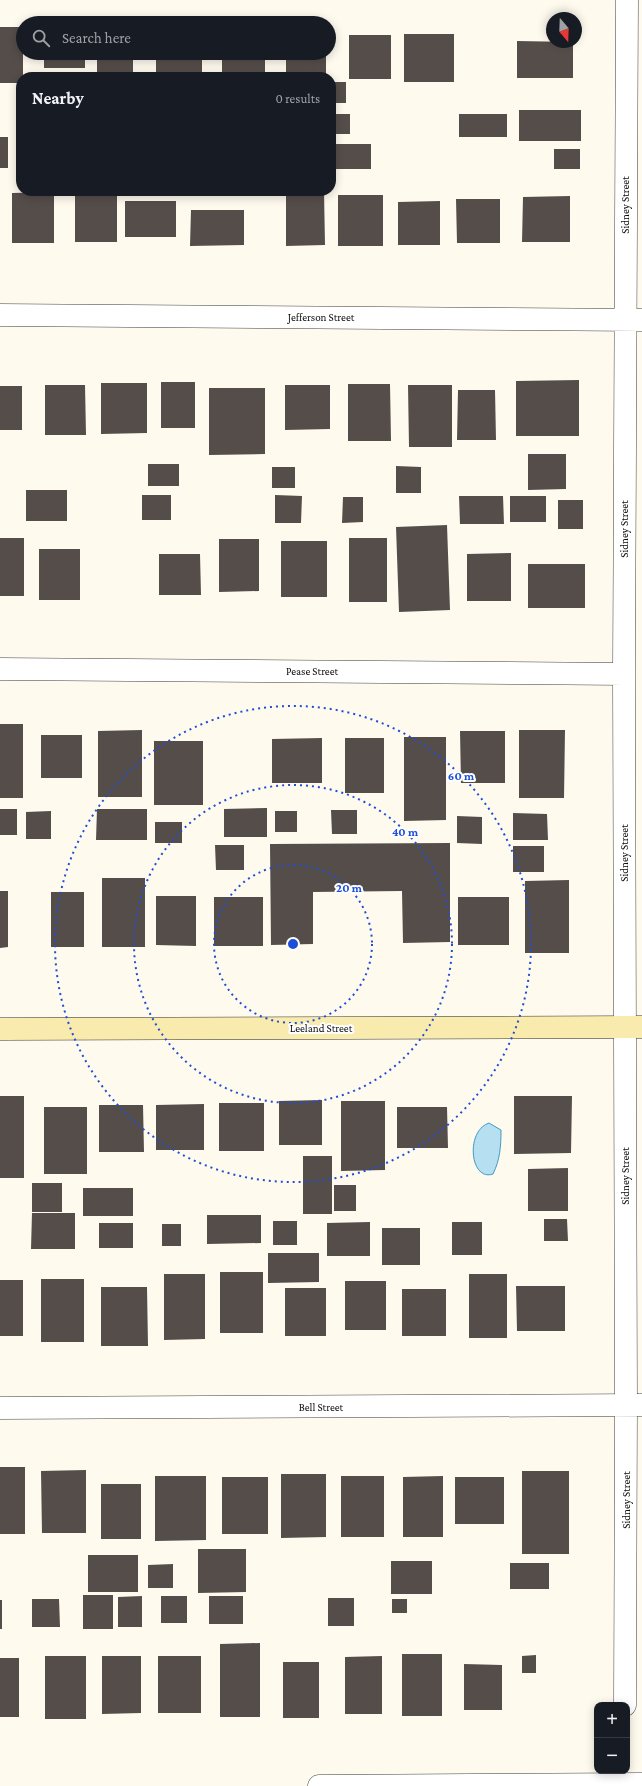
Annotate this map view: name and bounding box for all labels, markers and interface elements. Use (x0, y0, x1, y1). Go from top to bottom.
north arrow (546, 12, 582, 48)
search box (16, 16, 336, 60)
icon: search (30, 27, 52, 49)
text: Search here (62, 30, 131, 46)
text: Nearby (32, 89, 84, 108)
text: 0 results (275, 91, 320, 106)
street label: Sidney Street (619, 176, 632, 234)
street label: Jefferson Street (287, 311, 355, 324)
street label: Sidney Street (618, 500, 631, 558)
street label: Pease Street (286, 665, 338, 677)
text: 60 m (448, 769, 475, 783)
street label: Sidney Street (618, 824, 631, 882)
text: 40 m (392, 825, 419, 839)
text: 20 m (336, 881, 363, 895)
centre of rings (286, 937, 300, 951)
street label: Leeland Street (290, 1022, 353, 1034)
street label: Sidney Street (619, 1147, 632, 1205)
street label: Bell Street (299, 1401, 344, 1413)
street label: Sidney Street (620, 1471, 633, 1529)
map controls (594, 1702, 630, 1774)
button: + (594, 1702, 630, 1738)
button: − (594, 1738, 630, 1774)

